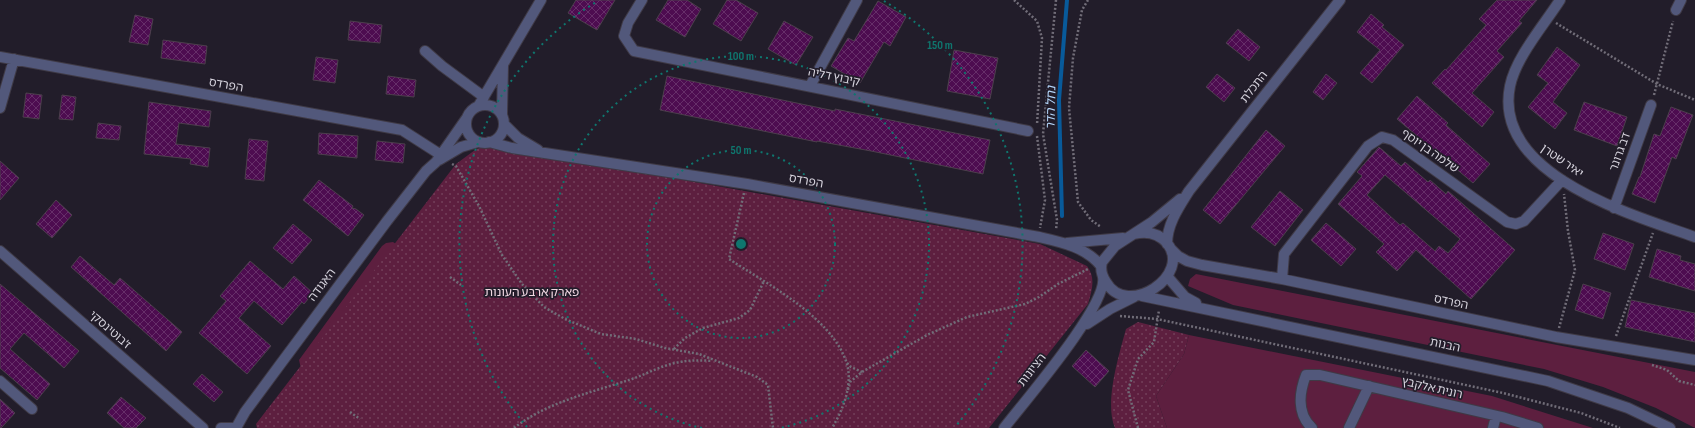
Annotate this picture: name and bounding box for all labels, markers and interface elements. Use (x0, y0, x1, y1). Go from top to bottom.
text: 150 m (927, 38, 953, 53)
text: 100 m (728, 49, 754, 64)
street label: קיבוץ דליה (807, 64, 862, 90)
street label: התכלת (1237, 68, 1271, 106)
street label: הפרדס (208, 75, 244, 95)
water label: נחל הדר (1043, 85, 1059, 130)
street label: שלמה בן יוסף (1398, 126, 1462, 176)
street label: דב גרונר (1606, 130, 1634, 173)
street label: יאיר שטרן (1538, 141, 1586, 181)
text: 50 m (731, 143, 751, 158)
street label: הפרדס (788, 171, 824, 191)
centre of rings (734, 237, 748, 251)
street label: האגודה (305, 266, 339, 304)
park label: פארק ארבע העונות (485, 285, 579, 300)
street label: הפרדס (1432, 291, 1470, 313)
street label: ז'בוטינסקי (86, 308, 134, 352)
street label: הבנות (1428, 334, 1462, 356)
street label: הציונות (1015, 351, 1049, 389)
street label: רונית אלקבץ (1400, 374, 1464, 402)

